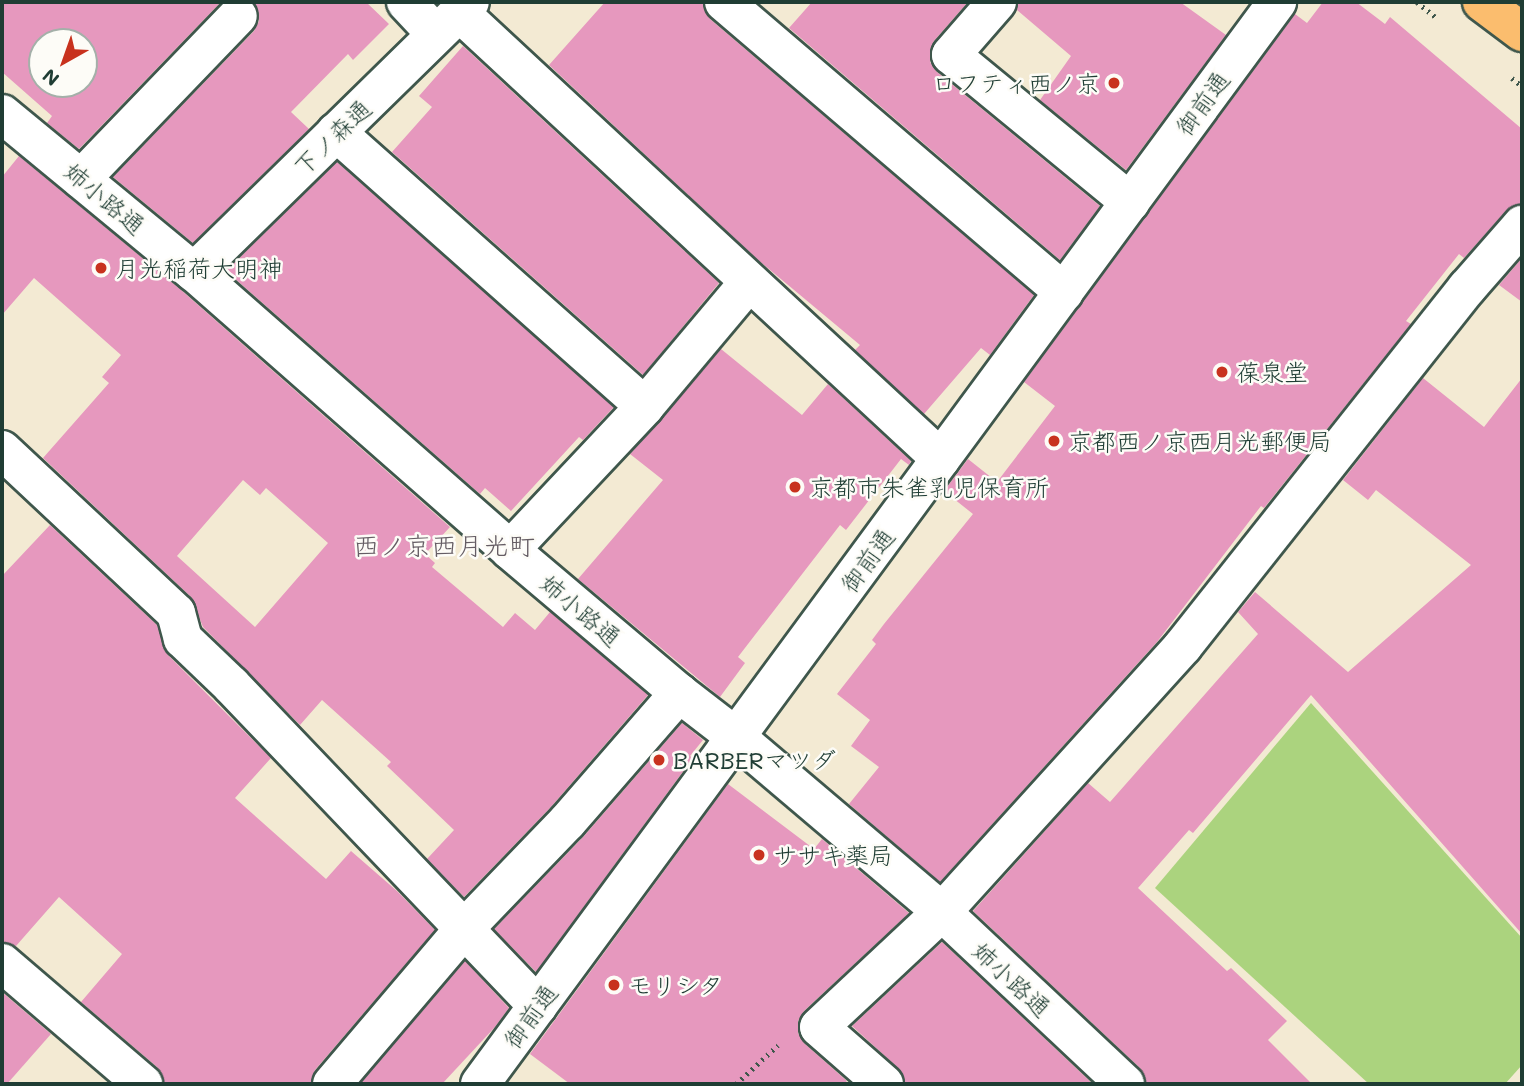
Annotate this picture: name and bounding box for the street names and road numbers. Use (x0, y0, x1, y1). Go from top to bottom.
street label: 御前通 (1169, 65, 1235, 141)
street label: 下ノ森通 (287, 93, 377, 181)
street label: 姉小路通 (59, 156, 151, 240)
street label: 御前通 (834, 522, 900, 598)
street label: 姉小路通 (535, 568, 627, 652)
street label: 姉小路通 (967, 936, 1057, 1022)
street label: 御前通 (497, 978, 563, 1054)

